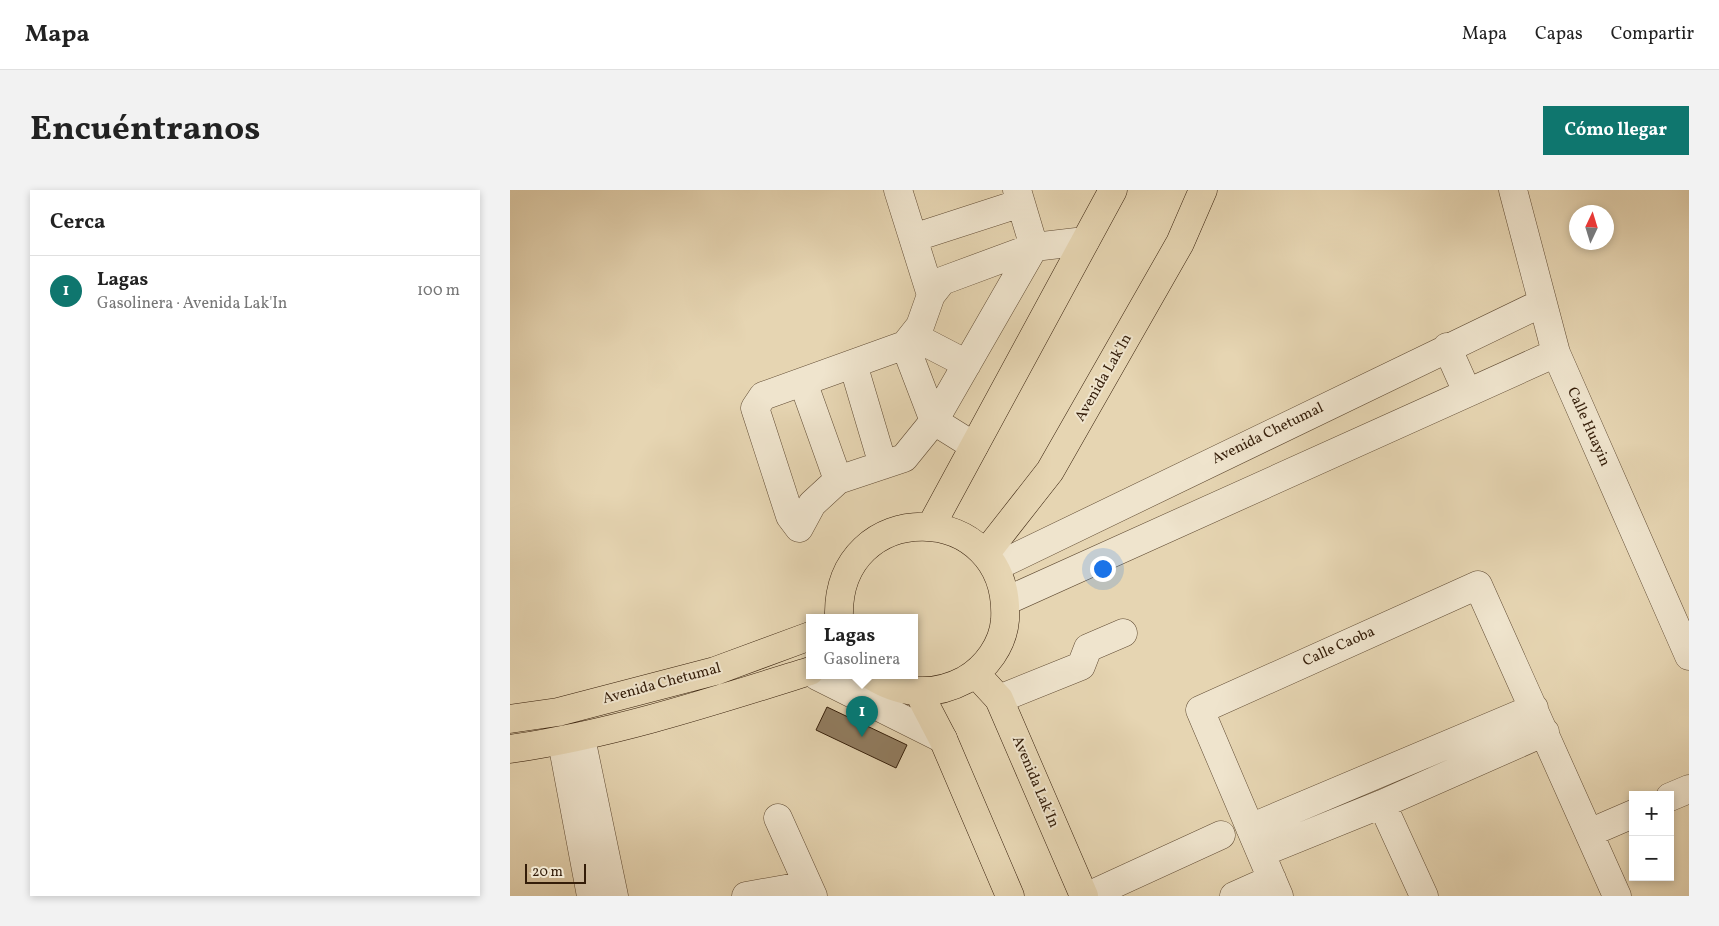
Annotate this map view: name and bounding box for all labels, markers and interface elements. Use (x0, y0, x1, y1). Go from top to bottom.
text: Mapa (25, 18, 90, 52)
text: Mapa (1462, 22, 1507, 47)
text: Capas (1535, 22, 1583, 47)
text: Compartir (1611, 22, 1694, 47)
text: Encuéntranos (30, 106, 260, 154)
button: Cómo llegar (1543, 106, 1689, 155)
north arrow (1569, 205, 1614, 250)
text: Cerca (50, 208, 105, 237)
text: Lagas (97, 267, 148, 293)
text: 1 (63, 280, 69, 302)
text: 100 m (417, 280, 460, 302)
text: Gasolinera · Avenida Lak'In (97, 293, 287, 315)
street label: Avenida Lak'In (1070, 330, 1138, 426)
street label: Calle Huayin (1561, 384, 1615, 470)
street label: Avenida Chetumal (1209, 398, 1327, 470)
your location (1090, 556, 1116, 582)
popup (806, 614, 918, 679)
street label: Calle Caoba (1300, 622, 1378, 672)
text: Lagas (824, 623, 875, 649)
text: Gasolinera (824, 649, 900, 671)
street label: Avenida Chetumal (600, 658, 724, 710)
pin: 1 (846, 696, 878, 737)
street label: Avenida Lak'In (1006, 733, 1064, 831)
map controls (1629, 791, 1674, 881)
button: + (1629, 791, 1674, 836)
button: − (1629, 836, 1674, 881)
scale bar (525, 861, 586, 884)
text: 20 m (532, 863, 563, 882)

